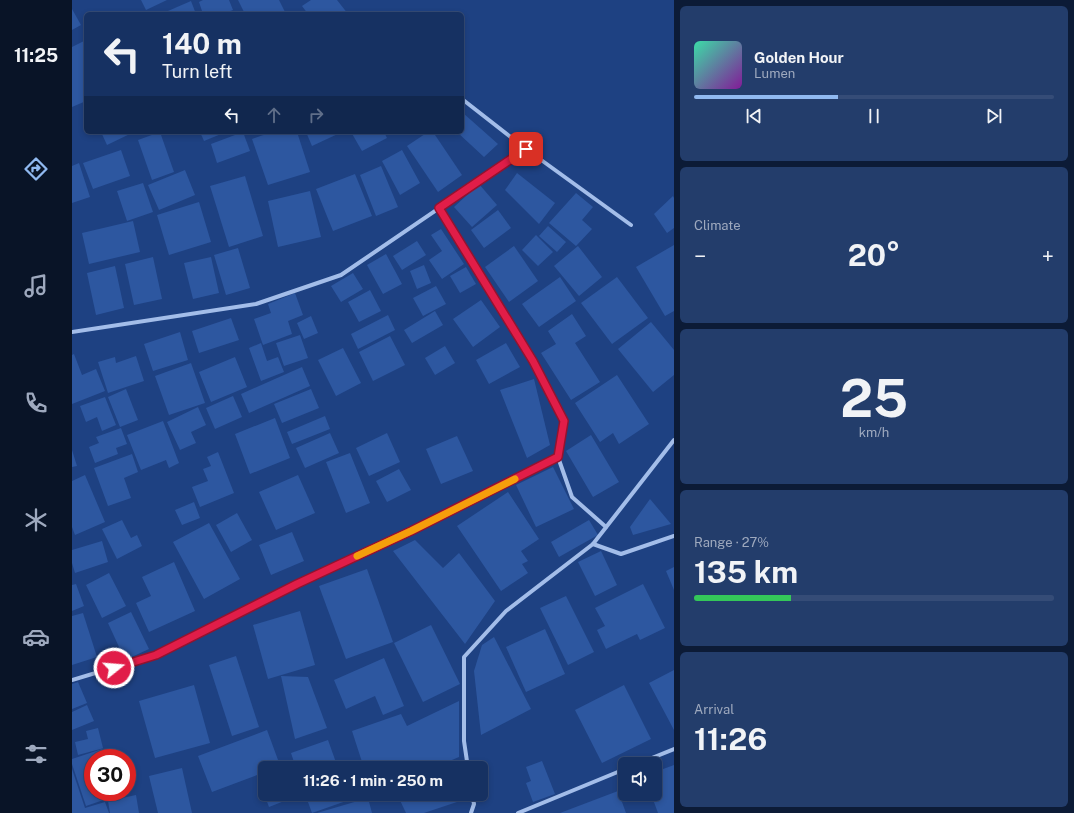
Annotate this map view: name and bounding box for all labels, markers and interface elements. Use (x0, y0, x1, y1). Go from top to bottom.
text: 140 m (162, 27, 242, 60)
icon: left (96, 28, 148, 80)
text: 11:25 (14, 45, 58, 66)
text: Golden Hour (754, 49, 844, 66)
text: Turn left (162, 61, 232, 82)
text: Lumen (754, 66, 795, 81)
icon: left (221, 104, 243, 126)
icon: ahead (263, 104, 285, 126)
icon: right (305, 104, 327, 126)
icon: previous (743, 105, 765, 127)
icon: pause (863, 105, 885, 127)
icon: next (983, 105, 1005, 127)
pin (509, 132, 543, 166)
icon: arrive (515, 138, 537, 160)
icon: directions (22, 155, 50, 183)
text: Climate (694, 218, 741, 233)
text: 20° (848, 237, 900, 273)
text: − (694, 243, 706, 269)
text: + (1042, 243, 1054, 269)
icon: music (22, 272, 50, 300)
text: 25 (840, 368, 908, 429)
icon: phone (22, 389, 50, 417)
text: km/h (859, 425, 889, 440)
icon: climate (22, 506, 50, 534)
text: Range · 27% (694, 535, 769, 550)
text: 135 km (694, 554, 798, 590)
icon: car (22, 623, 50, 651)
position arrow (93, 647, 135, 689)
text: Arrival (694, 702, 734, 717)
text: 11:26 (694, 721, 767, 757)
icon: filters (22, 740, 50, 768)
speed limit sign: 30 (84, 749, 136, 801)
map controls (618, 757, 662, 801)
button: sound (618, 757, 662, 801)
text: 11:26 · 1 min · 250 m (303, 772, 443, 789)

